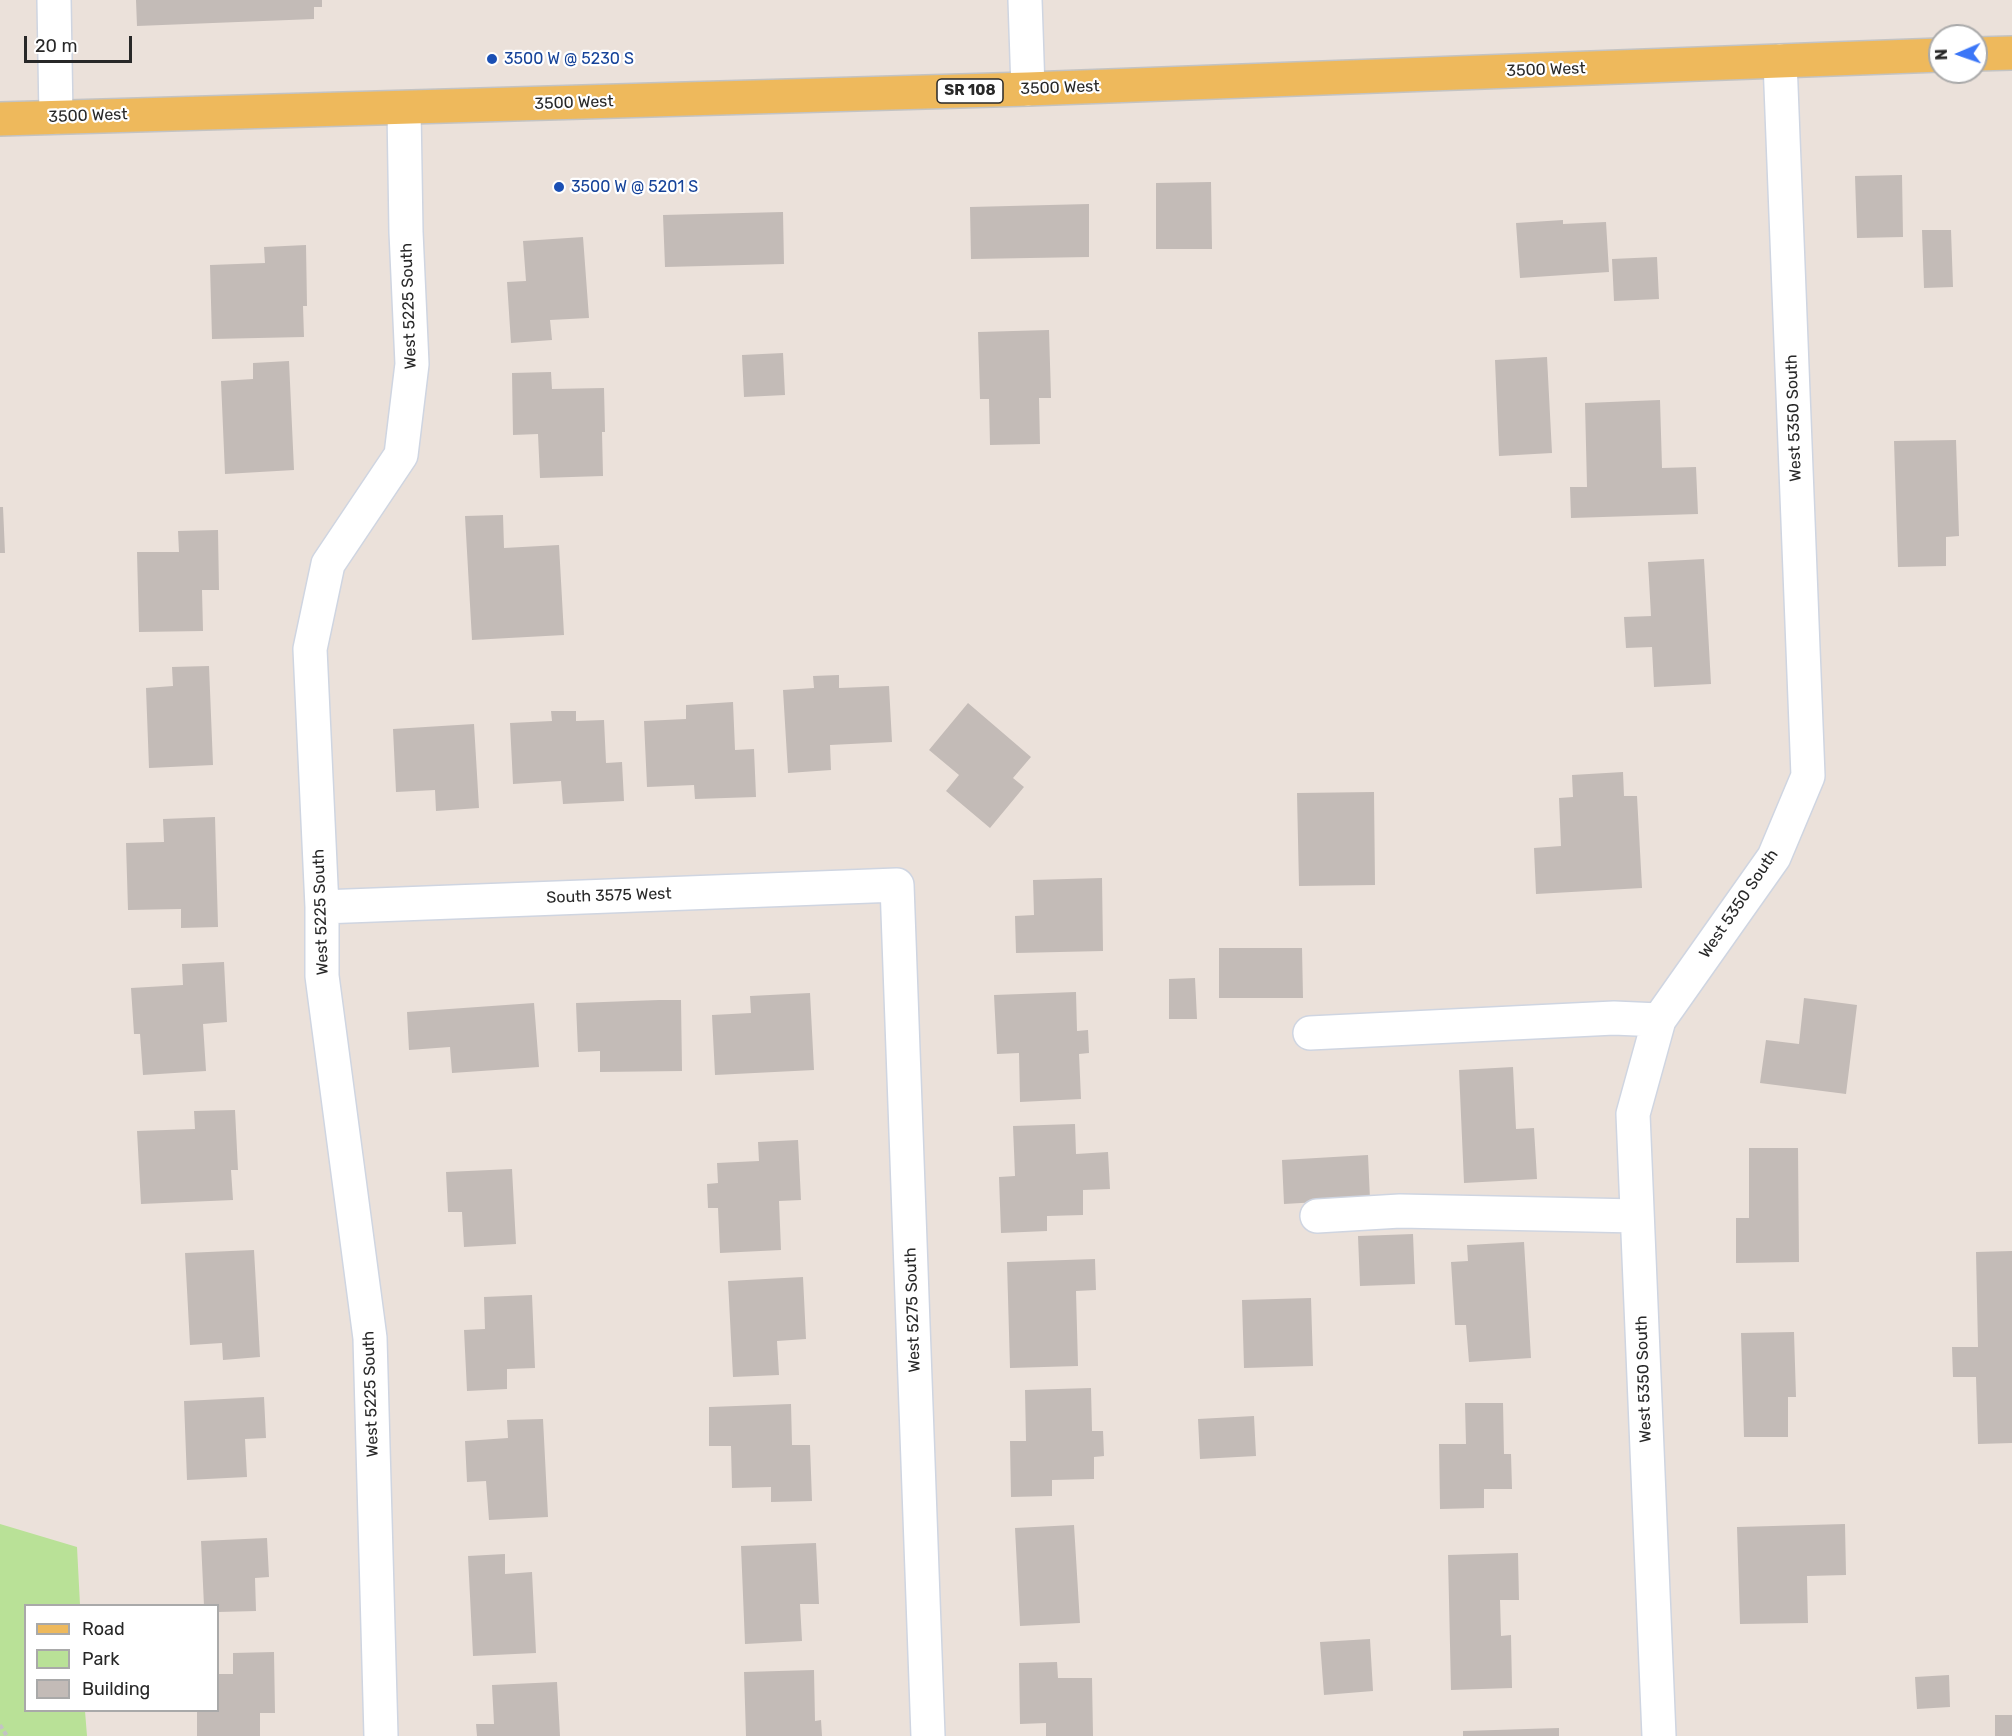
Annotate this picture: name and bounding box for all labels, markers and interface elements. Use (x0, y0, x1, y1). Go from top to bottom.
scale bar (27, 24, 135, 62)
north arrow (1928, 24, 1988, 84)
text: 20 m (35, 35, 77, 57)
text: N (1932, 48, 1951, 61)
place label: 3500 W @ 5230 S (504, 49, 634, 69)
marker: 3500 W @ 5230 S (485, 52, 499, 66)
street label: 3500 West (1506, 59, 1586, 81)
street label: 3500 West (1020, 77, 1100, 99)
road number: SR 108 (937, 79, 1003, 103)
street label: 3500 West (534, 92, 614, 114)
street label: 3500 West (48, 105, 128, 127)
place label: 3500 W @ 5201 S (571, 177, 698, 197)
marker: 3500 W @ 5201 S (552, 180, 566, 194)
street label: West 5225 South (397, 243, 421, 369)
street label: West 5350 South (1782, 354, 1806, 482)
street label: West 5350 South (1695, 846, 1783, 962)
street label: West 5225 South (309, 849, 333, 975)
street label: South 3575 West (546, 884, 672, 908)
street label: West 5275 South (901, 1247, 925, 1373)
street label: West 5350 South (1632, 1315, 1656, 1443)
street label: West 5225 South (359, 1331, 383, 1457)
legend (24, 1604, 219, 1712)
text: Road (82, 1618, 125, 1640)
text: Park (82, 1648, 119, 1670)
text: Building (82, 1678, 150, 1700)

